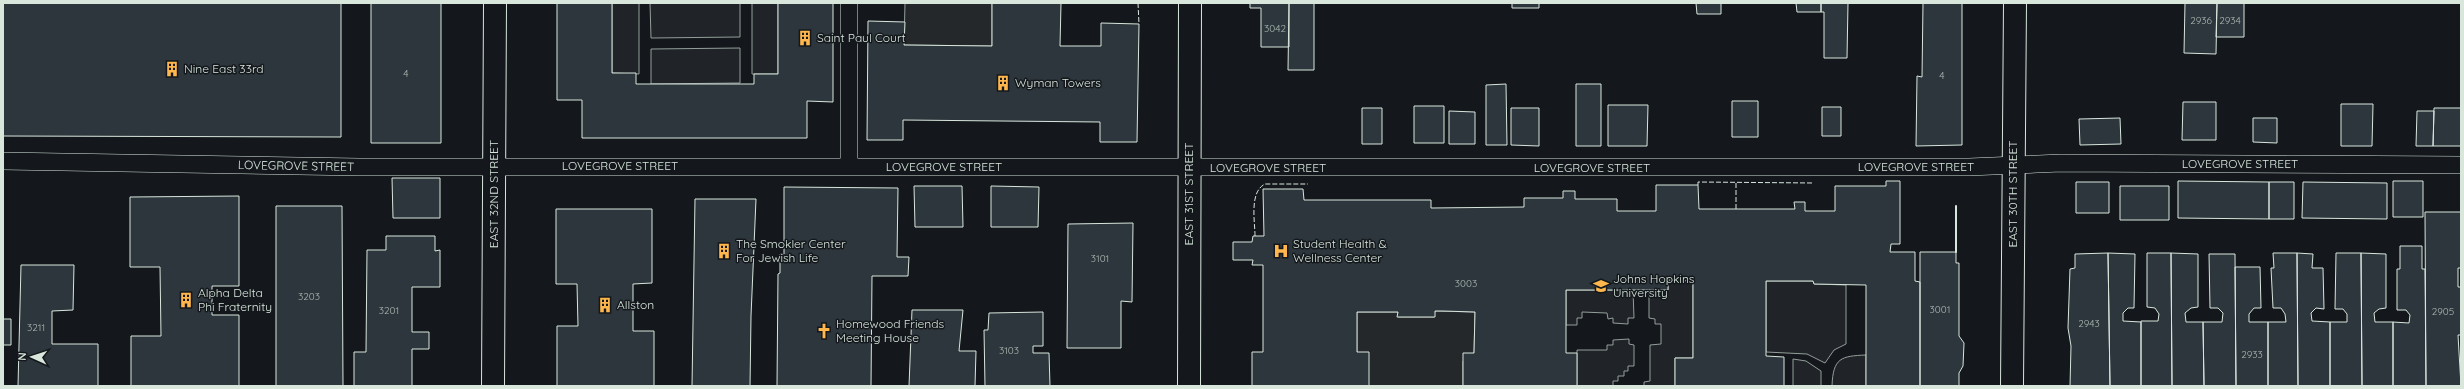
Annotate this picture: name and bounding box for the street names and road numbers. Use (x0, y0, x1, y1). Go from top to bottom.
street label: EAST 32ND STREET (486, 140, 501, 248)
street label: EAST 30TH STREET (2005, 140, 2020, 248)
street label: EAST 31ST STREET (1181, 143, 1196, 245)
street label: LOVEGROVE STREET (2182, 156, 2298, 171)
street label: LOVEGROVE STREET (238, 157, 354, 174)
street label: LOVEGROVE STREET (562, 158, 678, 173)
street label: LOVEGROVE STREET (886, 159, 1002, 174)
street label: LOVEGROVE STREET (1858, 159, 1974, 174)
street label: LOVEGROVE STREET (1210, 160, 1326, 175)
street label: LOVEGROVE STREET (1534, 160, 1650, 175)

